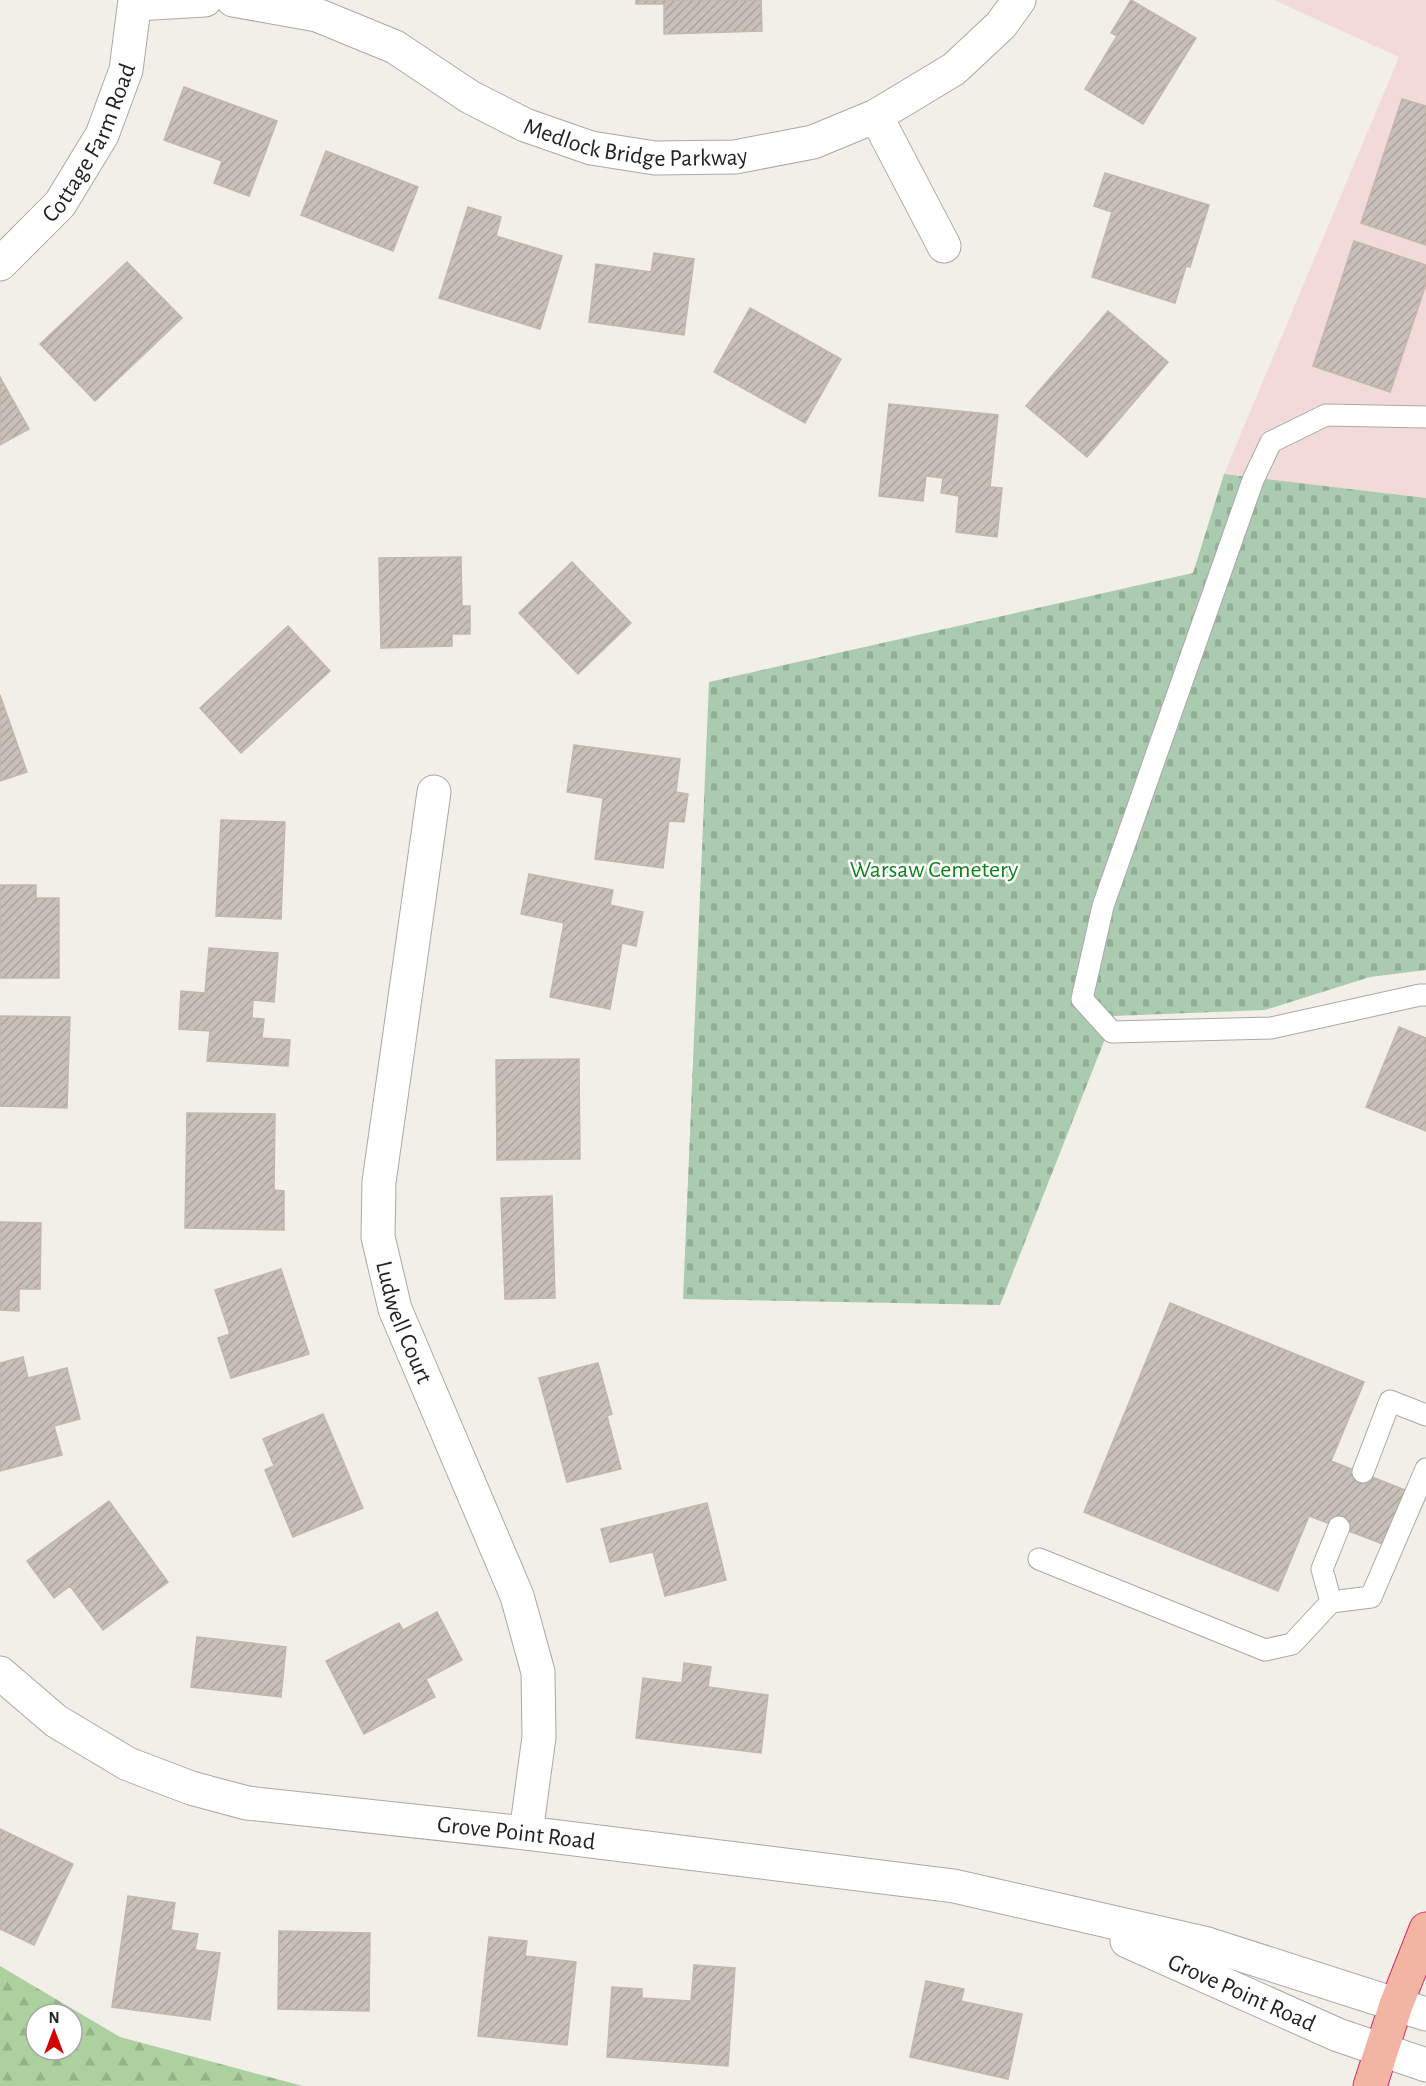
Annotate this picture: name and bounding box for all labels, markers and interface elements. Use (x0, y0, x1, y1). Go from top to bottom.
street label: Cottage Farm Road (38, 60, 140, 227)
street label: Medlock Bridge Parkway (520, 115, 750, 171)
park label: Warsaw Cemetery (850, 858, 1018, 882)
street label: Ludwell Court (371, 1259, 436, 1388)
street label: Grove Point Road (436, 1813, 597, 1854)
street label: Grove Point Road (1164, 1950, 1319, 2036)
north arrow (24, 2002, 84, 2062)
text: N (48, 2010, 60, 2026)

